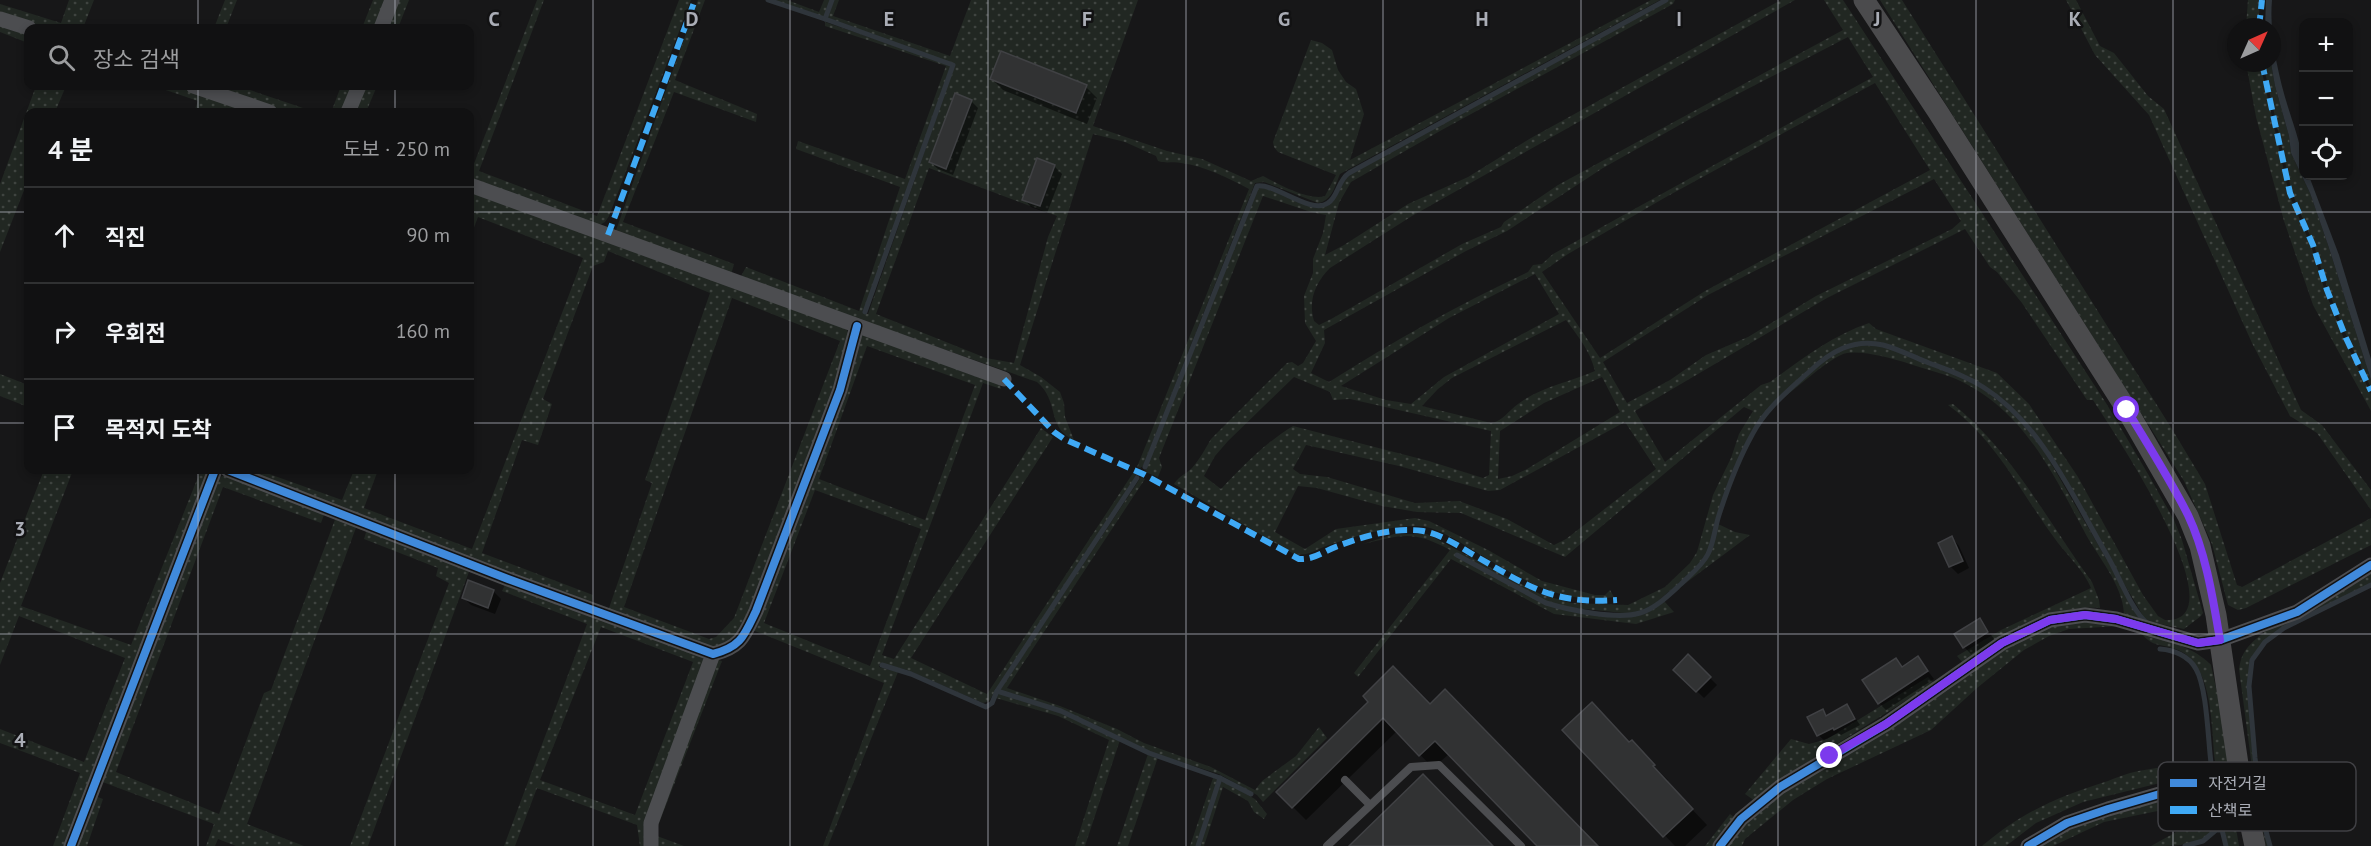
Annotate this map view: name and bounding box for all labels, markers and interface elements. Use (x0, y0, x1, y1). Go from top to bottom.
text: C (488, 6, 500, 32)
text: D (686, 6, 699, 32)
text: E (884, 6, 894, 32)
text: F (1082, 6, 1092, 32)
text: G (1278, 6, 1290, 32)
text: H (1475, 6, 1489, 32)
text: I (1676, 6, 1682, 32)
text: J (1873, 6, 1880, 32)
text: K (2069, 6, 2082, 32)
north arrow (2227, 18, 2281, 72)
map controls (2299, 18, 2353, 180)
button: + (2299, 18, 2353, 72)
search box (24, 24, 474, 90)
icon: search (45, 41, 78, 74)
text: 장소 검색 (93, 45, 180, 73)
button: − (2299, 72, 2353, 126)
button: locate (2299, 126, 2353, 180)
text: 4 분 (48, 133, 93, 166)
text: 도보 · 250 m (343, 136, 450, 162)
icon: ahead (48, 219, 81, 252)
text: 90 m (407, 222, 450, 248)
text: 직진 (105, 223, 145, 251)
icon: right (48, 315, 81, 348)
text: 160 m (396, 318, 450, 344)
text: 우회전 (105, 319, 166, 347)
route start (2113, 396, 2139, 422)
icon: arrive (48, 411, 81, 444)
text: 목적지 도착 (105, 415, 212, 443)
text: 3 (14, 516, 26, 542)
text: 4 (14, 727, 26, 753)
route end (1816, 742, 1842, 768)
legend (2158, 762, 2356, 831)
text: 자전거길 (2208, 773, 2267, 793)
text: 산책로 (2208, 800, 2252, 820)

